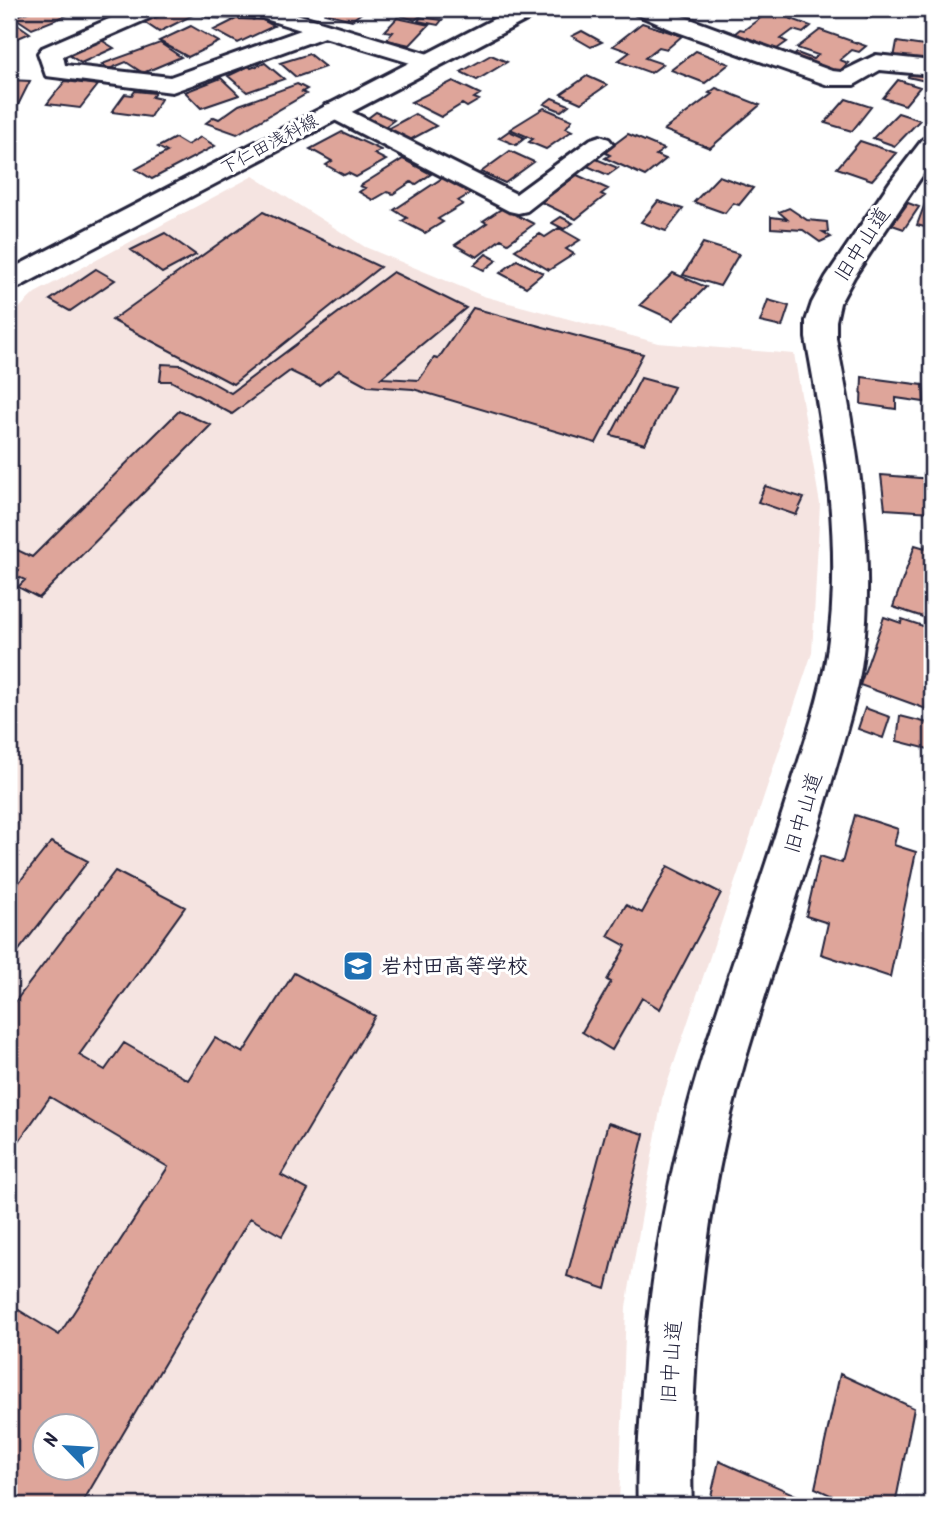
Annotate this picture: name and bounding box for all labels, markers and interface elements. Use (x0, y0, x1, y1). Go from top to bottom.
street label: 下仁田浅科線 (215, 107, 324, 183)
street label: 旧中山道 (827, 201, 900, 289)
street label: 旧中山道 (776, 768, 832, 858)
school or university icon: 岩村田高等学校 (341, 949, 375, 983)
place label: 岩村田高等学校 (381, 951, 528, 984)
street label: 旧中山道 (653, 1319, 692, 1405)
north arrow (32, 1412, 102, 1482)
text: N (36, 1429, 69, 1452)

